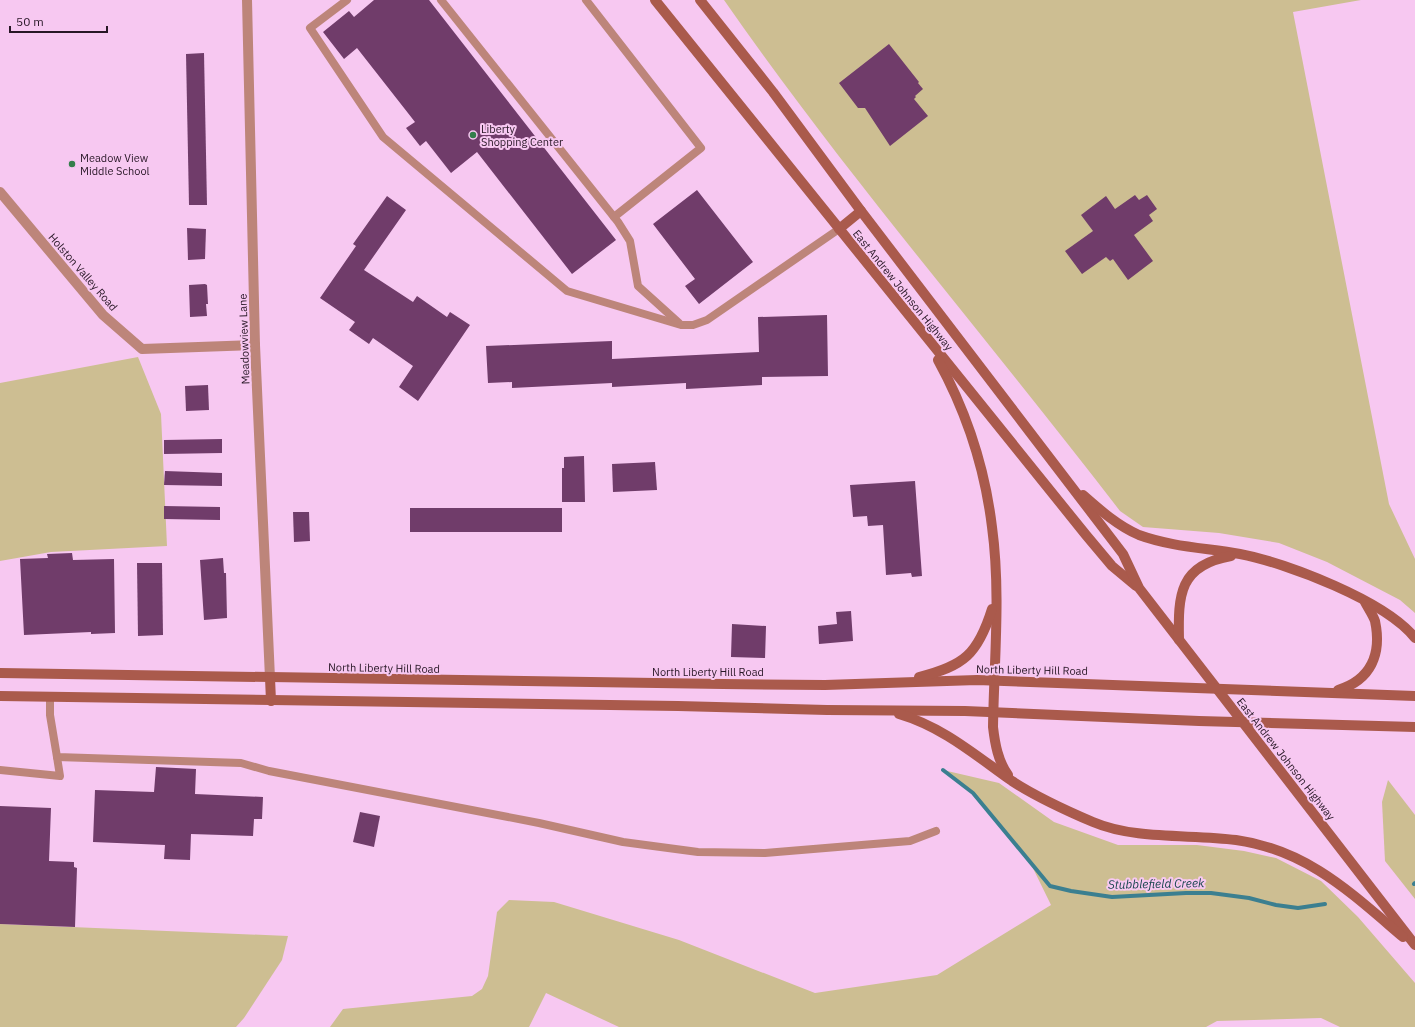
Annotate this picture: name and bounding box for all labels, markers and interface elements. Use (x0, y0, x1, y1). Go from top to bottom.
scale bar (10, 8, 107, 34)
text: 50 m (16, 14, 44, 29)
place label: Liberty Shopping Center (481, 122, 563, 149)
marker: Liberty Shopping Center (468, 130, 478, 140)
place label: Meadow View Middle School (80, 151, 150, 178)
marker: Meadow View Middle School (67, 159, 77, 169)
street label: East Andrew Johnson Highway (850, 227, 956, 354)
street label: Holston Valley Road (45, 230, 121, 314)
street label: Meadowview Lane (235, 293, 253, 385)
street label: North Liberty Hill Road (328, 660, 440, 676)
street label: North Liberty Hill Road (976, 662, 1088, 678)
street label: North Liberty Hill Road (652, 665, 764, 679)
street label: East Andrew Johnson Highway (1234, 695, 1338, 823)
water label: Stubblefield Creek (1108, 875, 1205, 892)

